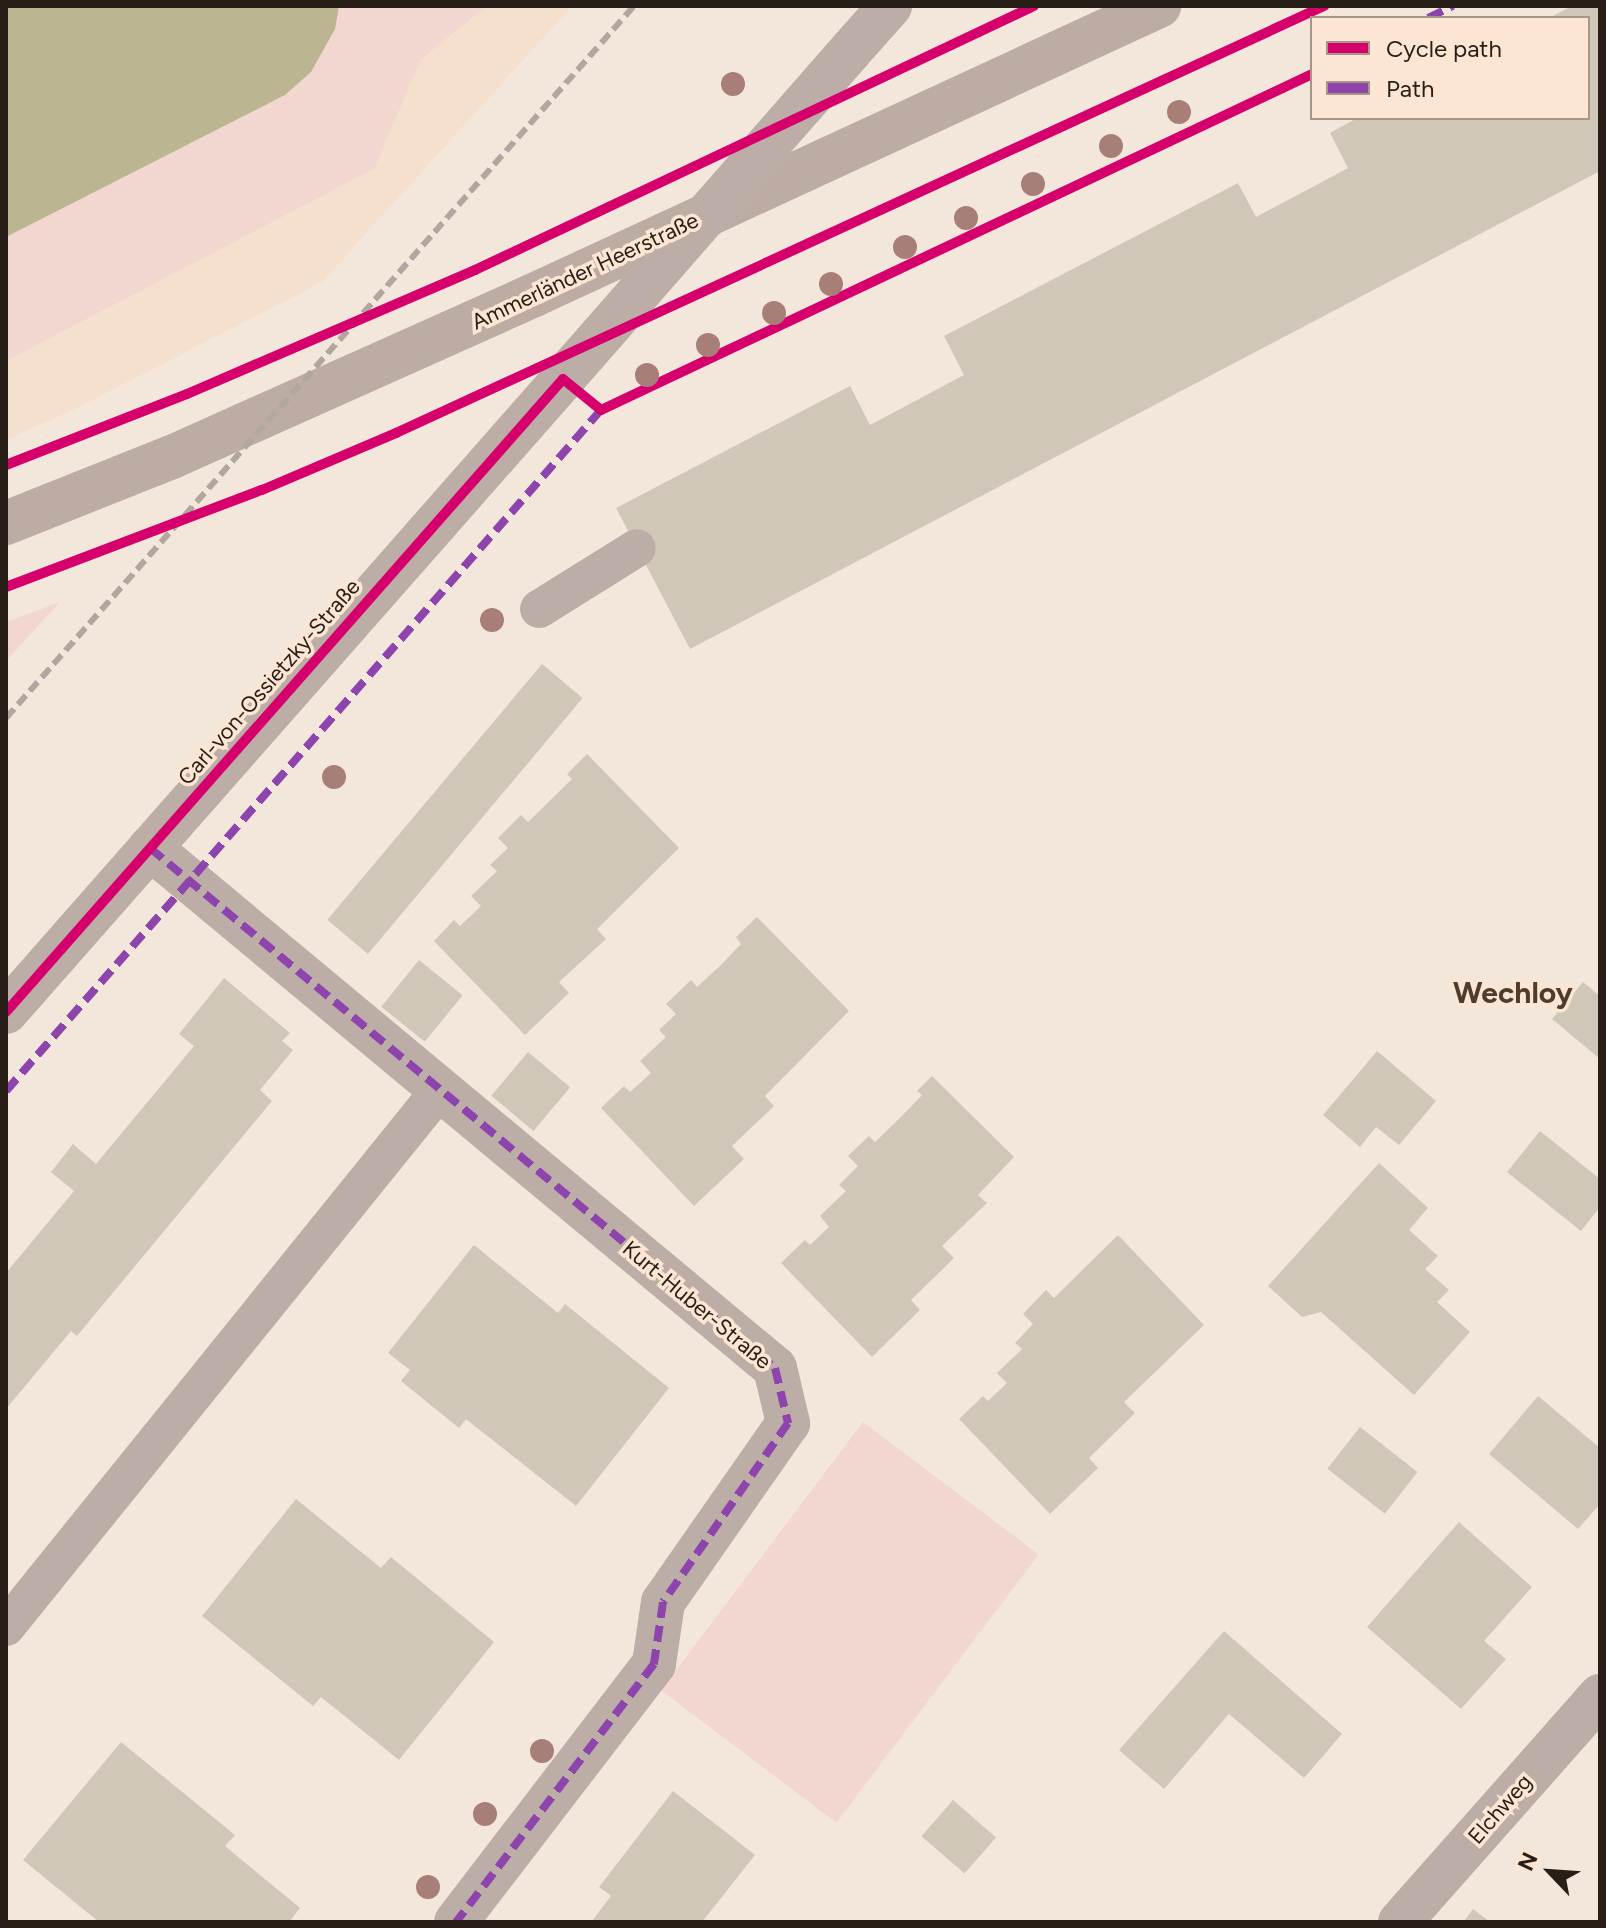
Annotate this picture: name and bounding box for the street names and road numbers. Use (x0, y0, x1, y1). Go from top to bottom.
street label: Ammerländer Heerstraße (467, 207, 703, 335)
street label: Carl-von-Ossietzky-Straße (172, 574, 366, 790)
street label: Kurt-Huber-Straße (617, 1235, 777, 1375)
street label: Elchweg (1463, 1769, 1537, 1849)

